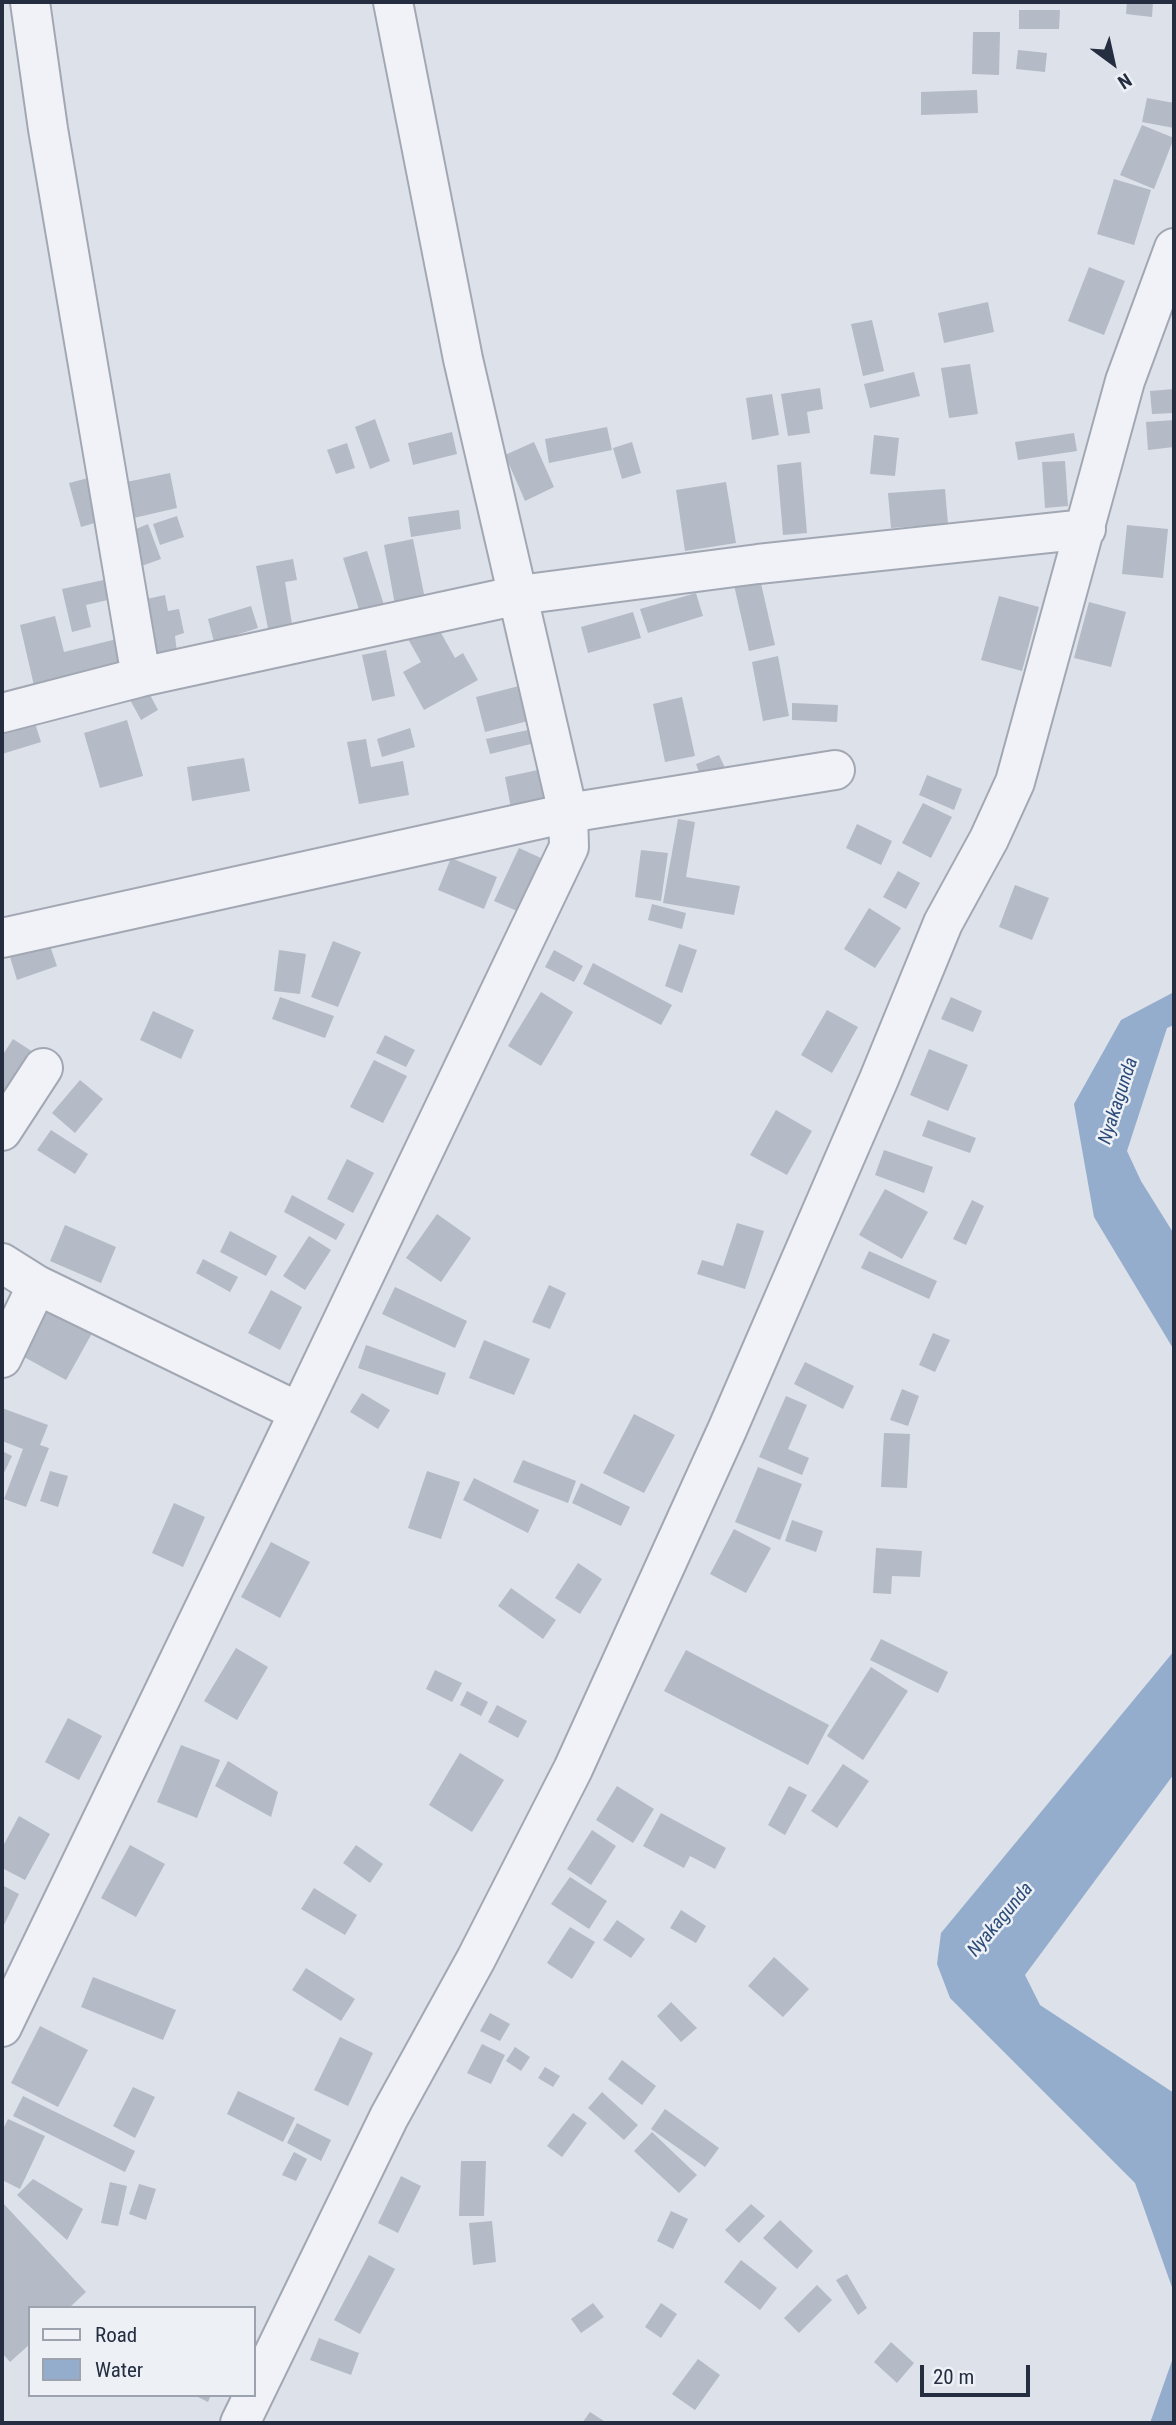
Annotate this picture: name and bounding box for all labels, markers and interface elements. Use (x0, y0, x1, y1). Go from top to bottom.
north arrow (1078, 28, 1148, 98)
text: N (1114, 68, 1136, 94)
water label: Nyakagunda (1094, 1055, 1144, 1147)
water label: Nyakagunda (963, 1878, 1039, 1962)
legend (28, 2306, 256, 2397)
text: Road (95, 2323, 137, 2347)
scale bar (924, 2352, 1034, 2396)
text: Water (95, 2358, 143, 2382)
text: 20 m (933, 2365, 974, 2389)

